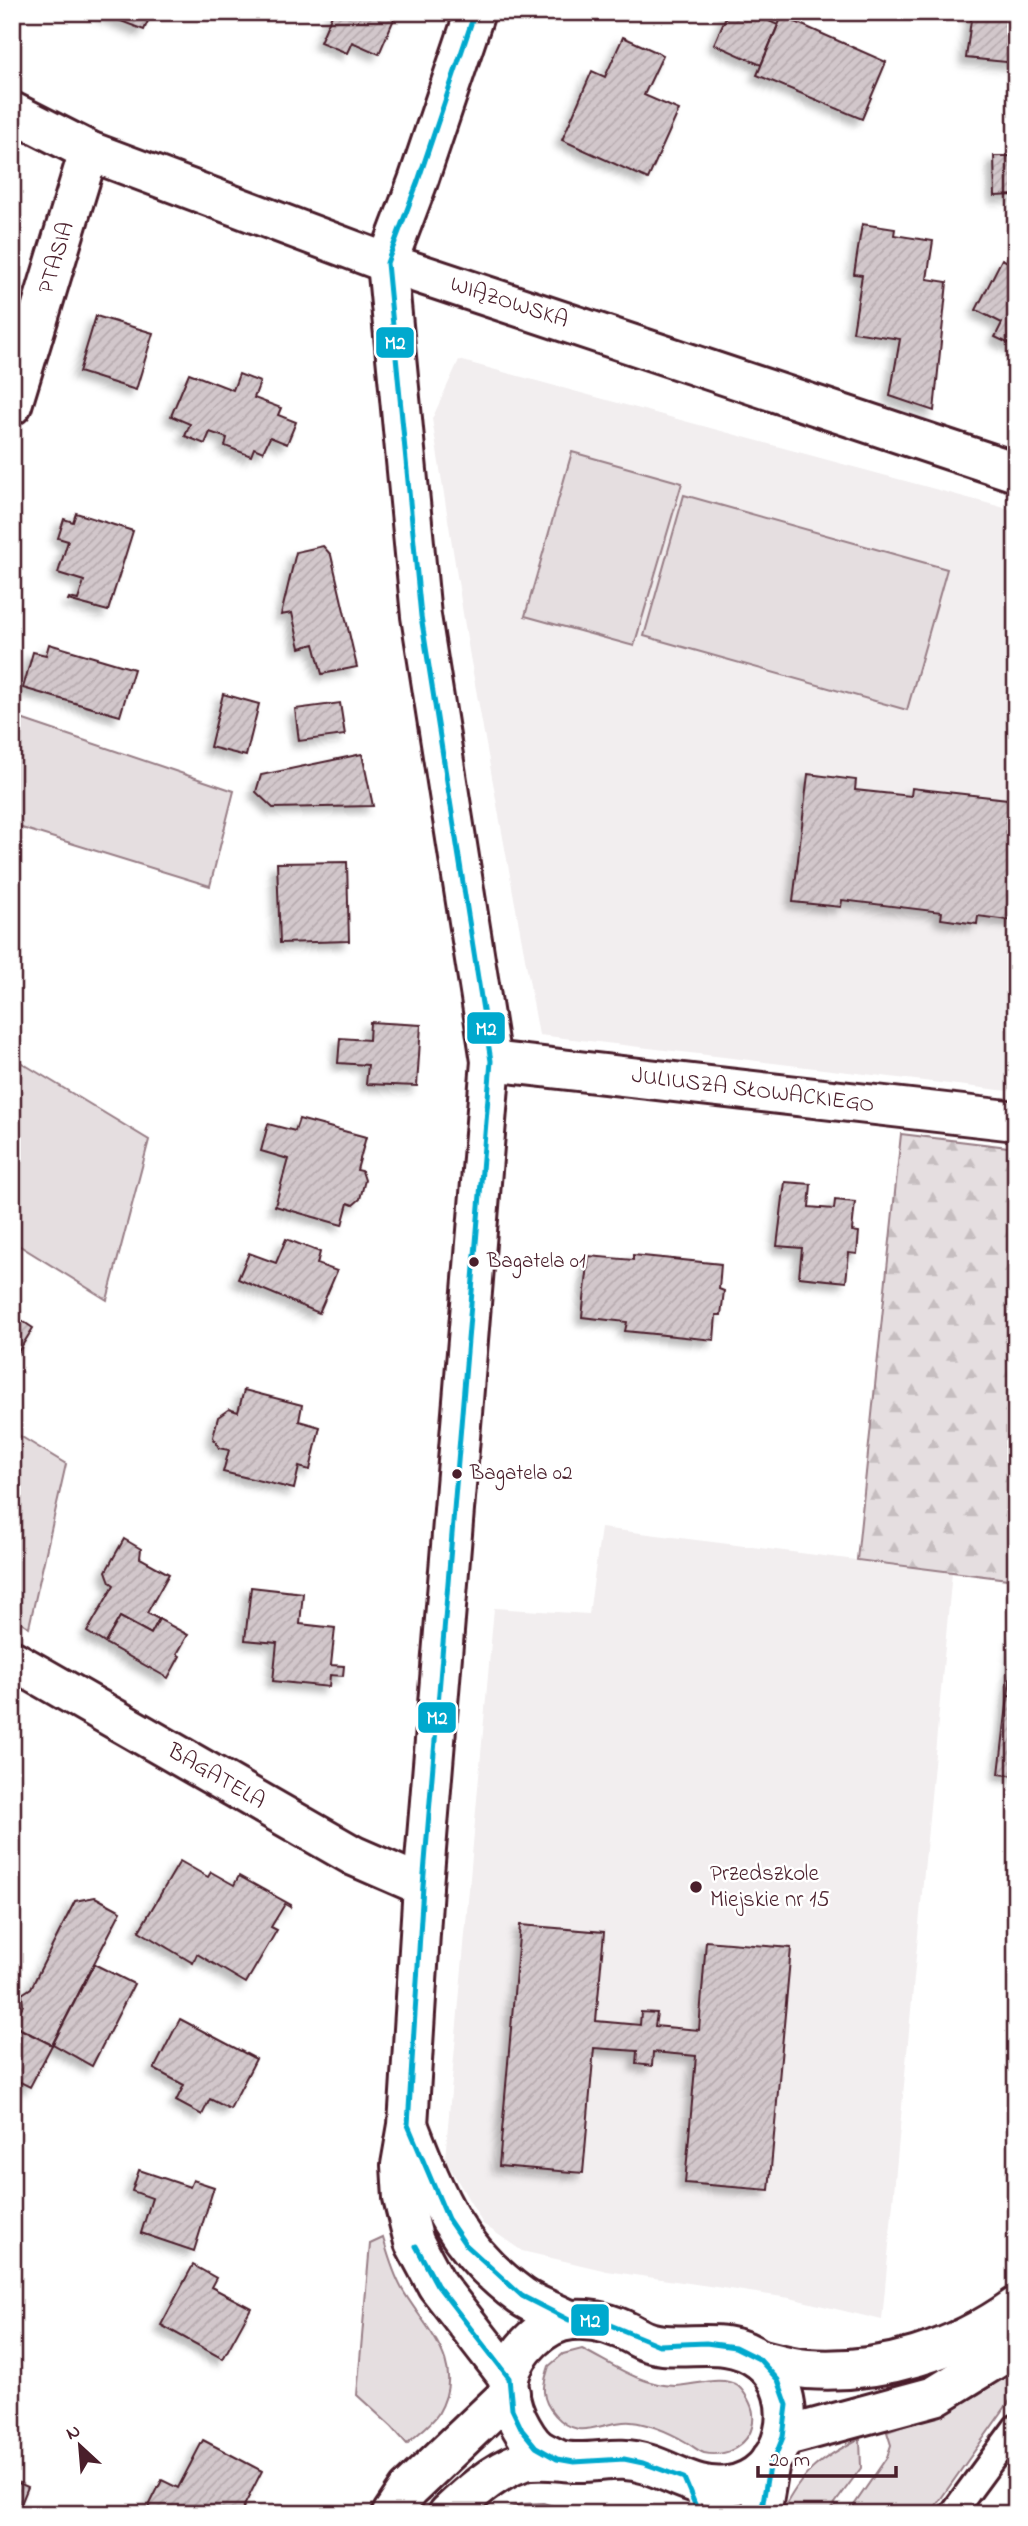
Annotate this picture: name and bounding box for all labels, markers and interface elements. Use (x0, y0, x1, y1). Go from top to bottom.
street label: PTASIA (30, 218, 84, 298)
street label: WIĄZOWSKA (446, 268, 572, 338)
line badge: M2 (375, 326, 415, 359)
text: M2 (385, 331, 406, 358)
line badge: M2 (466, 1011, 506, 1045)
text: M2 (476, 1017, 497, 1044)
street label: JULIUSZA SŁOWACKIEGO (630, 1060, 876, 1122)
place label: Bagatela 01 (486, 1247, 586, 1279)
marker: Bagatela 01 (467, 1255, 481, 1269)
place label: Bagatela 02 (469, 1459, 572, 1491)
marker: Bagatela 02 (450, 1467, 464, 1481)
line badge: M2 (417, 1701, 457, 1734)
text: M2 (427, 1706, 448, 1733)
street label: BAGATELA (160, 1735, 271, 1818)
place label: Przedszkole Miejskie nr 15 (710, 1858, 830, 1917)
marker: Przedszkole Miejskie nr 15 (688, 1879, 704, 1895)
line badge: M2 (570, 2303, 610, 2337)
text: M2 (580, 2309, 601, 2336)
north arrow (46, 2410, 116, 2480)
text: N (62, 2418, 85, 2448)
scale bar (758, 2435, 897, 2479)
text: 20 m (769, 2446, 810, 2476)

